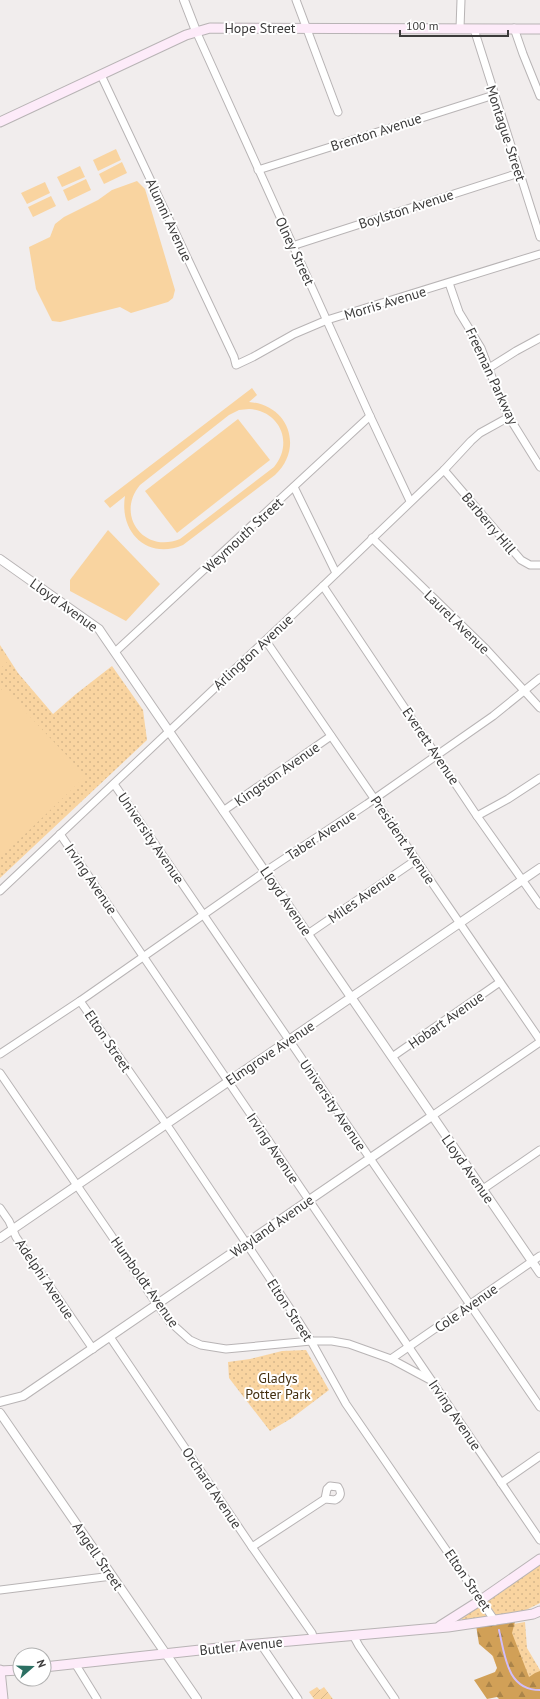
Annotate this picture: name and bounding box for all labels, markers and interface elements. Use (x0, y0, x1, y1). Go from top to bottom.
scale bar (400, 12, 508, 38)
text: 100 m (406, 18, 439, 33)
street label: Hope Street (224, 19, 296, 37)
street label: Montague Street (482, 83, 530, 183)
street label: Brenton Avenue (328, 109, 424, 155)
street label: Alumni Avenue (142, 176, 196, 264)
street label: Boylston Avenue (356, 185, 456, 233)
street label: Olney Street (271, 214, 319, 288)
street label: Morris Avenue (342, 282, 428, 324)
street label: Freeman Parkway (462, 324, 523, 428)
street label: Barberry Hill (458, 488, 520, 558)
street label: Weymouth Street (199, 493, 287, 577)
street label: Lloyd Avenue (26, 574, 102, 636)
street label: Laurel Avenue (420, 586, 494, 658)
street label: Arlington Avenue (209, 610, 297, 694)
street label: Everett Avenue (398, 704, 464, 788)
street label: Kingston Avenue (231, 738, 323, 810)
street label: University Avenue (114, 789, 188, 887)
street label: President Avenue (367, 792, 439, 888)
street label: Taber Avenue (283, 806, 359, 864)
street label: Irving Avenue (61, 840, 121, 918)
street label: Lloyd Avenue (256, 863, 316, 939)
street label: Miles Avenue (325, 867, 399, 927)
street label: Hobart Avenue (405, 987, 487, 1053)
street label: Elton Street (81, 1007, 135, 1076)
street label: Elmgrove Avenue (222, 1017, 318, 1089)
street label: University Avenue (296, 1056, 370, 1154)
street label: Irving Avenue (243, 1109, 303, 1187)
street label: Lloyd Avenue (438, 1131, 498, 1207)
street label: Wayland Avenue (227, 1191, 317, 1261)
street label: Humboldt Avenue (107, 1233, 183, 1331)
street label: Adelphi Avenue (12, 1235, 78, 1323)
street label: Elton Street (263, 1275, 317, 1345)
street label: Cole Avenue (431, 1280, 501, 1336)
park label: Gladys Potter Park (245, 1369, 311, 1403)
street label: Irving Avenue (425, 1376, 485, 1454)
street label: Orchard Avenue (178, 1444, 246, 1532)
street label: Angell Street (69, 1519, 127, 1594)
street label: Elton Street (441, 1546, 495, 1615)
street label: Butler Avenue (199, 1633, 283, 1659)
north arrow (12, 1647, 52, 1687)
text: N (34, 1658, 49, 1669)

